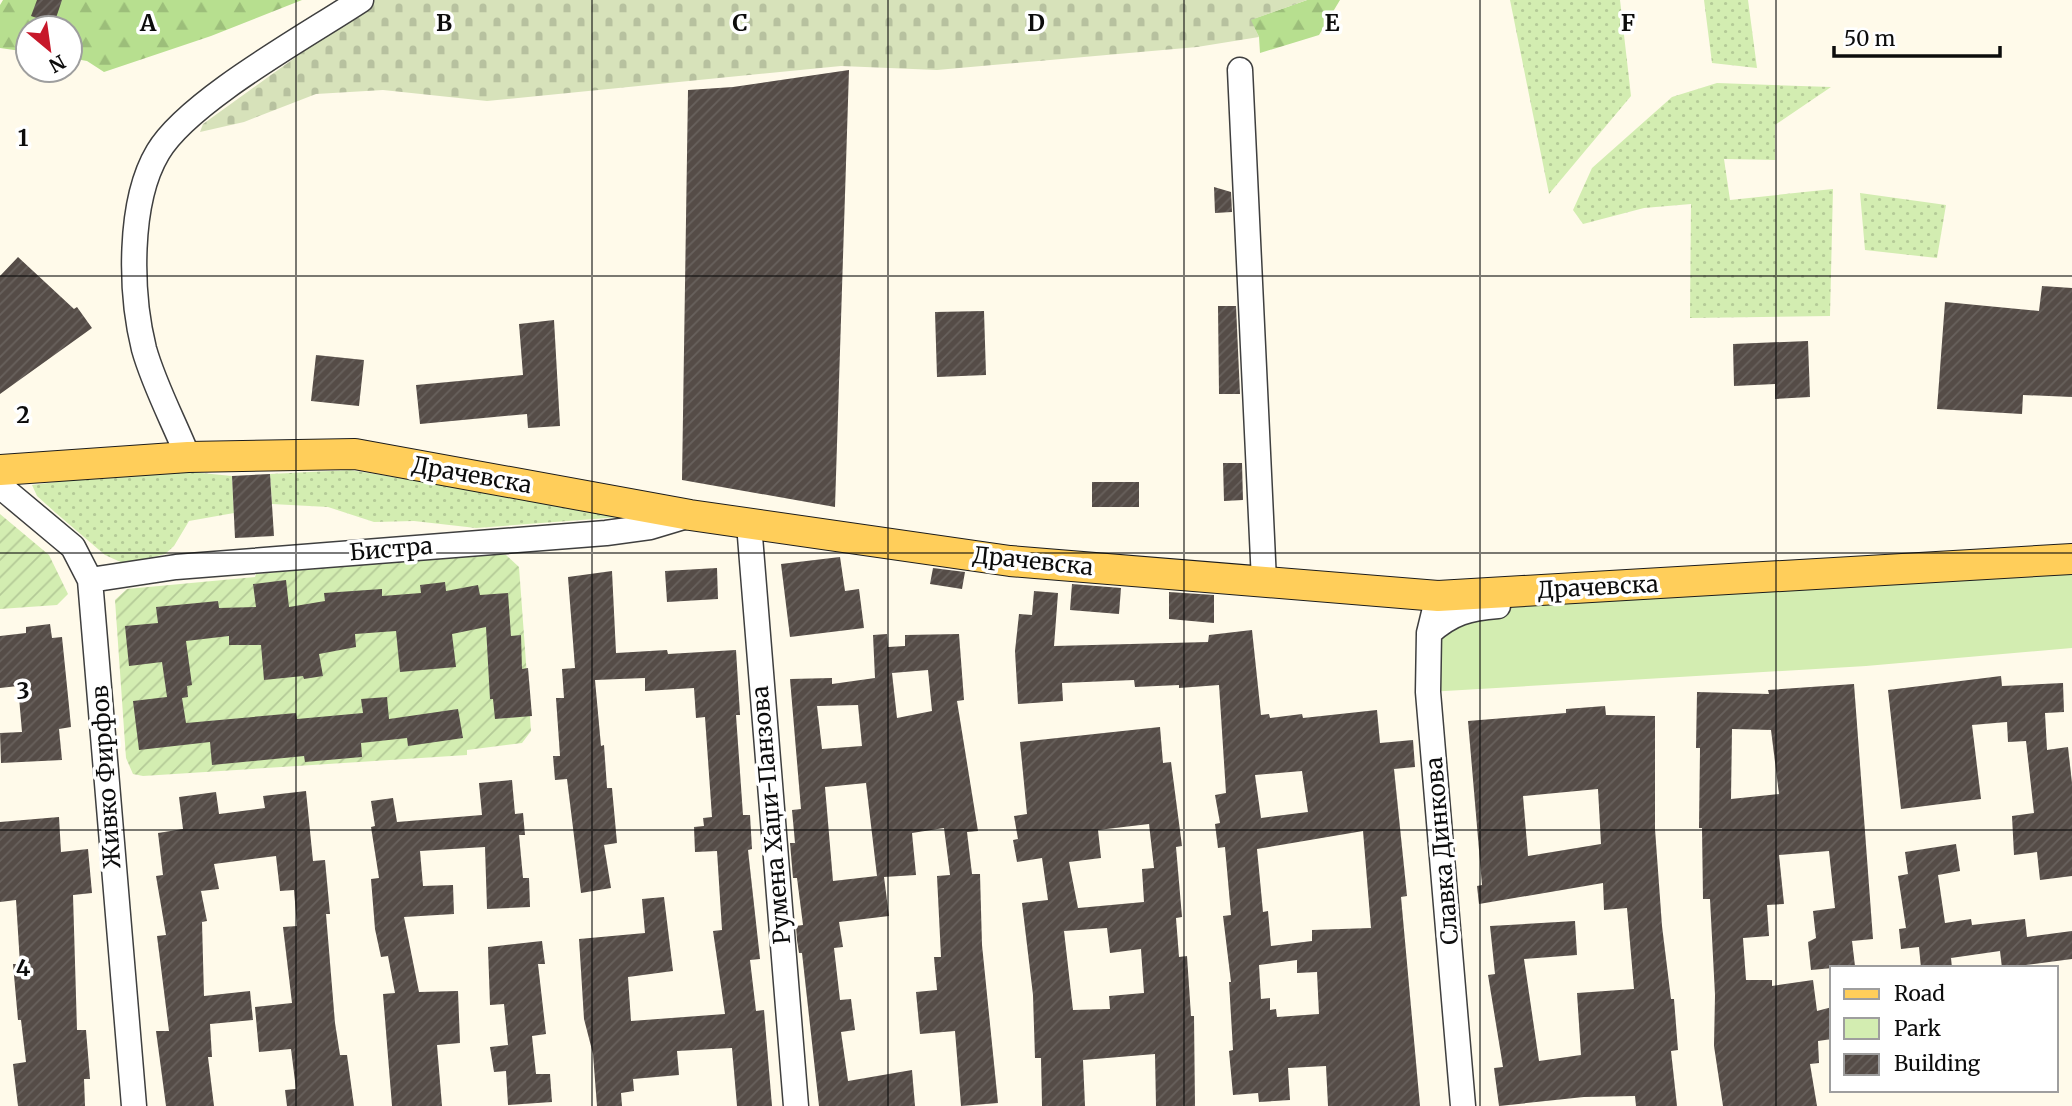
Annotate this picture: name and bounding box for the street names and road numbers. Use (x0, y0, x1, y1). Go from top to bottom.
street label: Драчевска (410, 450, 534, 499)
street label: Бистра (348, 530, 434, 567)
street label: Драчевска (971, 540, 1095, 581)
street label: Драчевска (1537, 569, 1659, 604)
street label: Живко Фирфов (85, 684, 126, 870)
street label: Румена Хаџи-Панзова (745, 685, 796, 945)
street label: Славка Динкова (1419, 756, 1464, 946)

